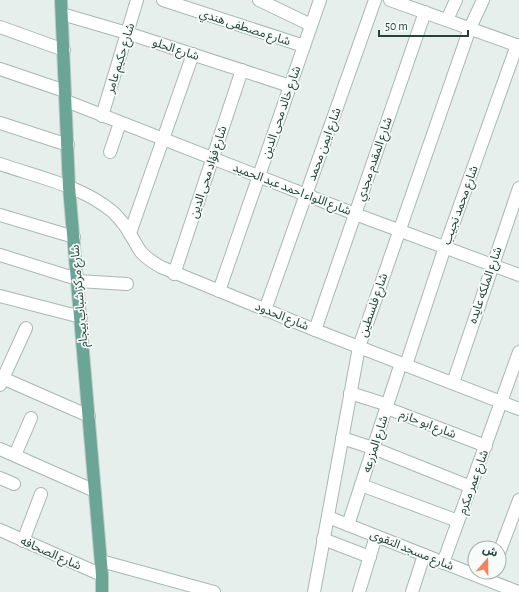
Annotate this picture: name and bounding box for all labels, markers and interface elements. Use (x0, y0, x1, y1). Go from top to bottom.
street label: شارع مصطفى هندي (197, 7, 292, 51)
scale bar (379, 12, 468, 38)
text: 50 m (385, 20, 408, 32)
street label: شارع حكيم عامر (103, 22, 139, 96)
street label: شارع الحلو (150, 36, 201, 65)
street label: شارع خالد محى الدين (260, 64, 305, 161)
street label: شارع ايمن محمد (305, 106, 346, 183)
street label: شارع المقدم مجدي (354, 116, 398, 204)
street label: شارع فؤاد محى الدين (187, 124, 231, 221)
street label: شارع اللواء احمد عبد الحميد (230, 161, 353, 220)
street label: شارع محمد نجيب (440, 164, 483, 247)
street label: شارع مركز شباب بيجام (69, 244, 92, 348)
street label: شارع الملكه عايده (466, 245, 507, 326)
street label: شارع فلسطين (357, 272, 392, 339)
street label: شارع الحدود (252, 300, 310, 335)
street label: شارع ابو حازم (397, 408, 458, 443)
street label: شارع المزرعه (360, 414, 393, 475)
street label: شارع عمر مكرم (456, 448, 493, 517)
street label: شارع مسجد التقوى (367, 528, 456, 575)
street label: شارع الصحافه (18, 534, 83, 574)
north arrow (467, 540, 507, 580)
text: ش (481, 543, 499, 560)

